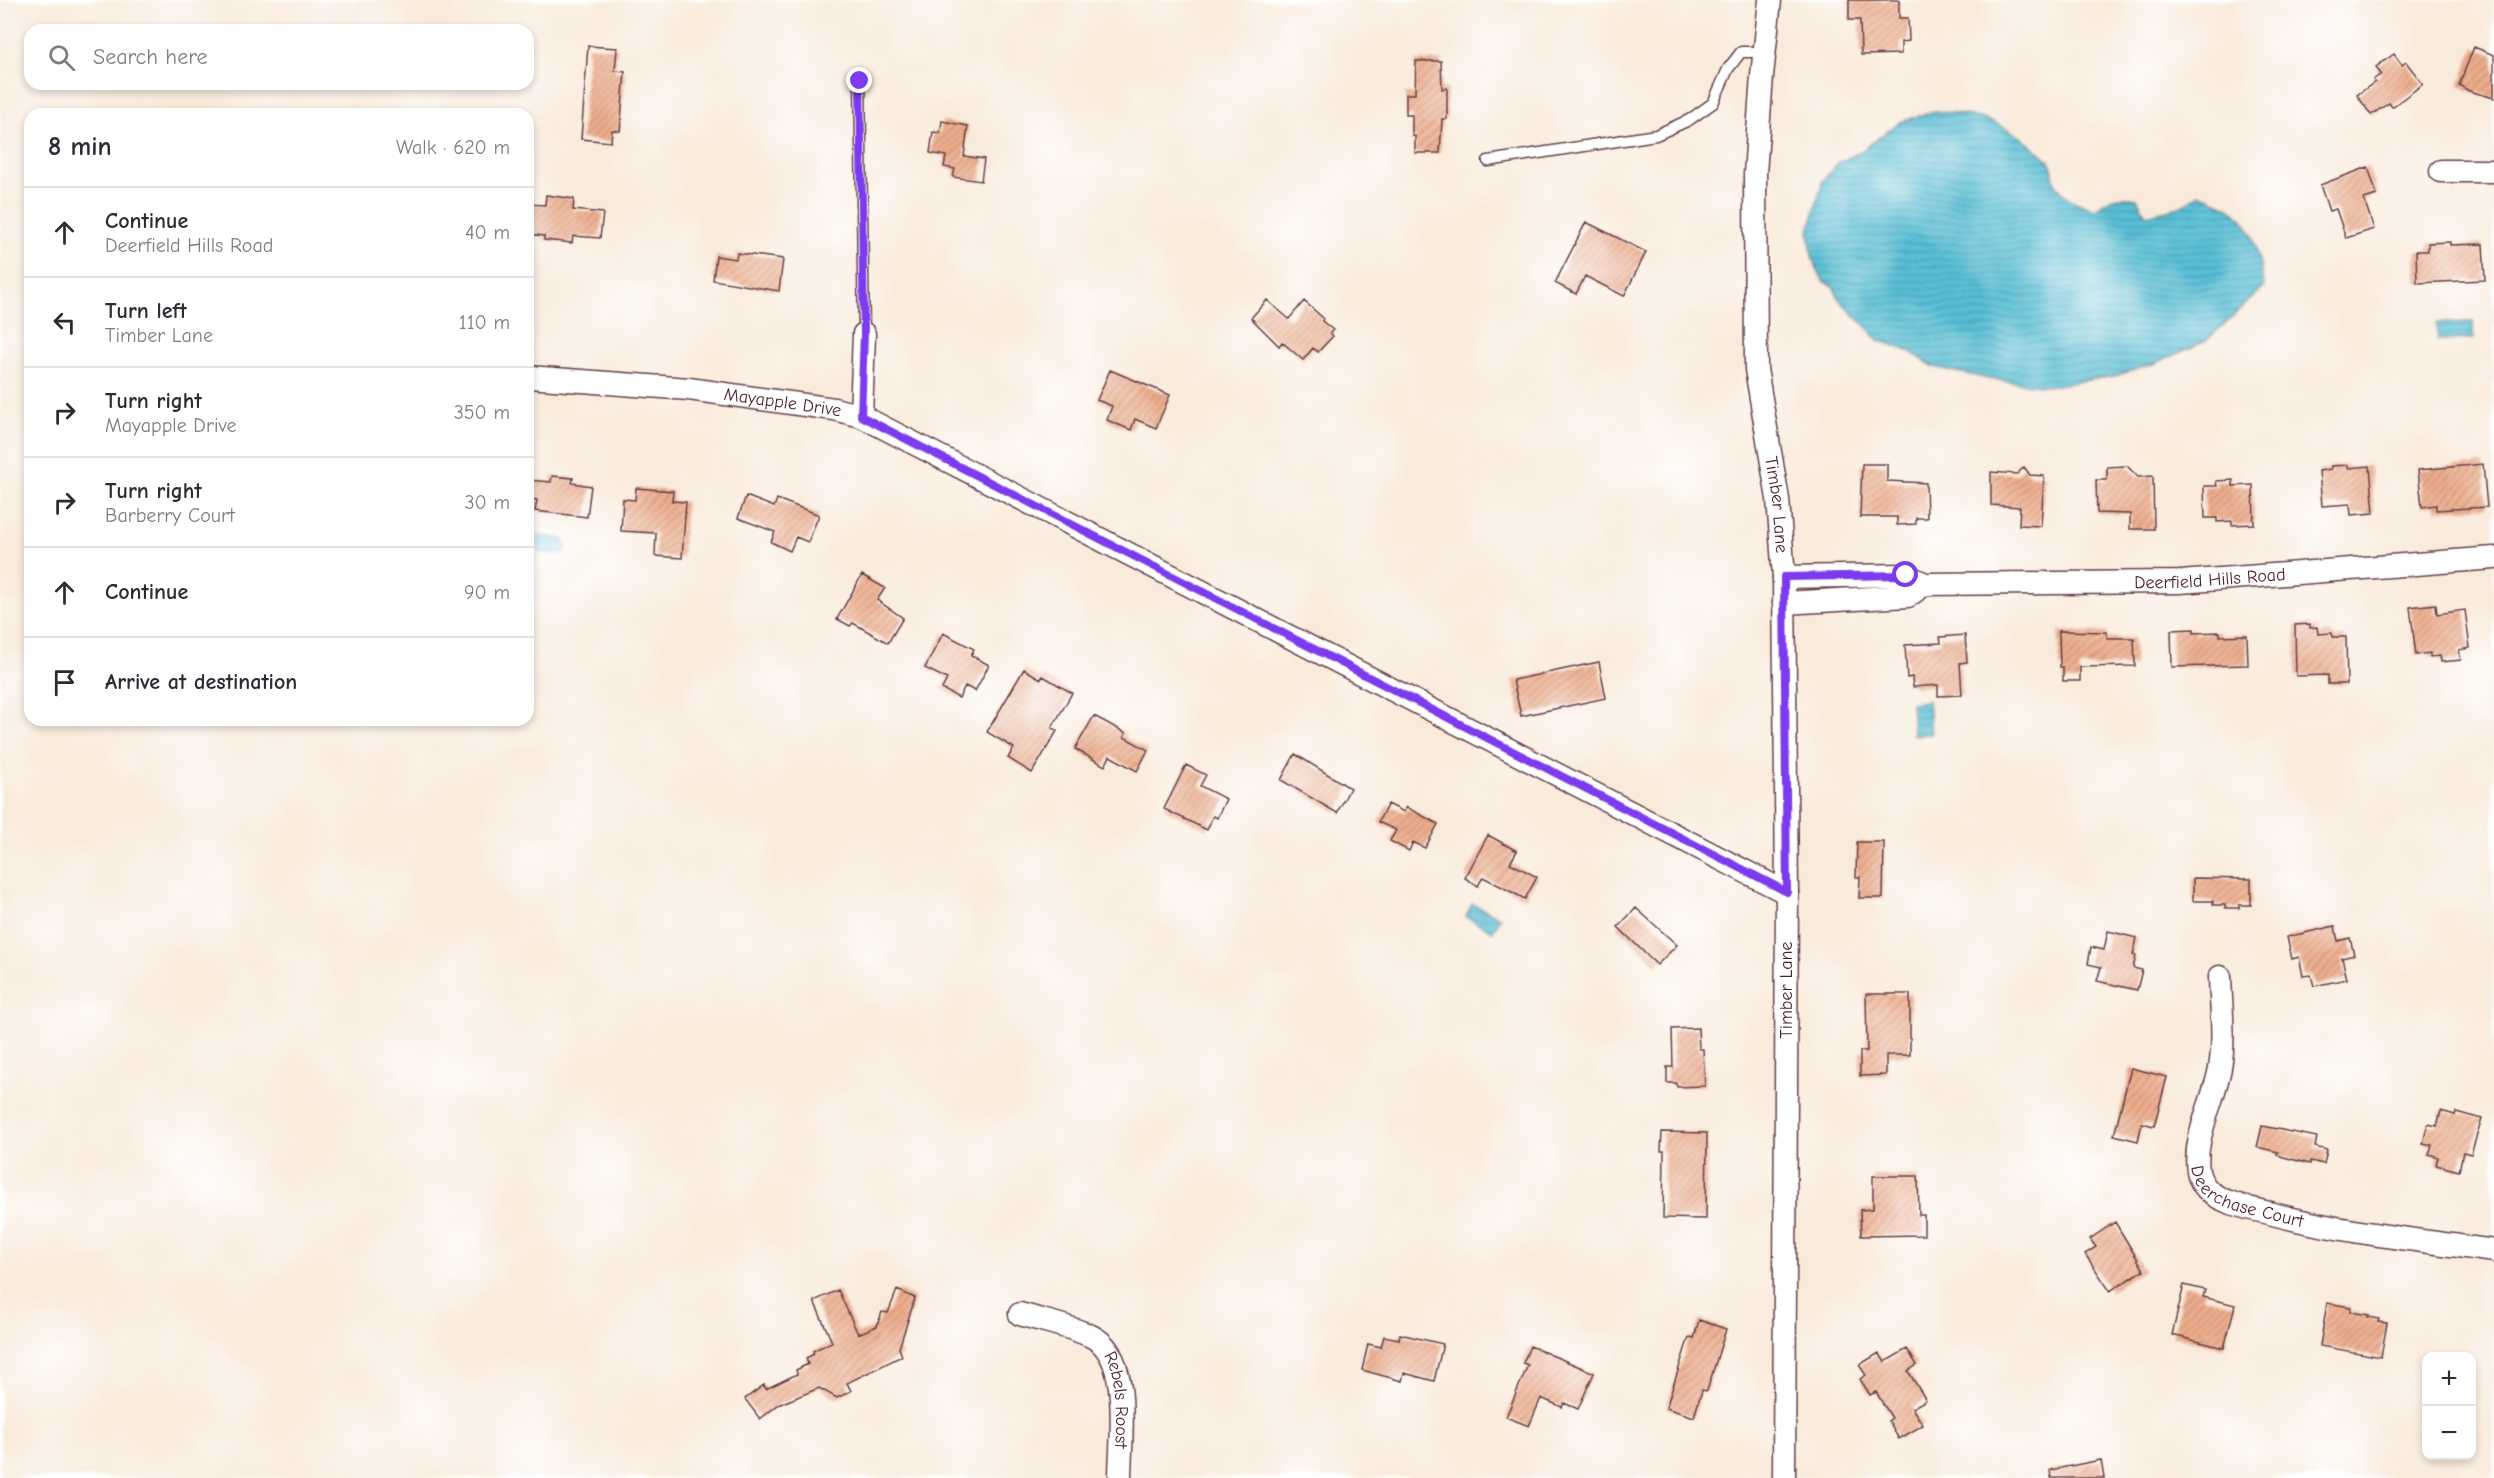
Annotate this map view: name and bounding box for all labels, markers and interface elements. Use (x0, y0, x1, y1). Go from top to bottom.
search box (24, 24, 534, 90)
icon: search (45, 41, 78, 74)
text: Search here (93, 44, 208, 70)
route end (846, 67, 872, 93)
text: 8 min (48, 132, 112, 162)
text: Walk · 620 m (396, 136, 510, 159)
text: Continue (105, 208, 188, 234)
icon: ahead (48, 216, 81, 249)
text: 40 m (465, 221, 510, 244)
text: Deerfield Hills Road (105, 234, 273, 257)
text: Turn left (105, 298, 187, 324)
icon: left (48, 306, 81, 339)
text: 110 m (459, 311, 510, 334)
text: Timber Lane (105, 324, 213, 347)
street label: Mayapple Drive (723, 383, 844, 421)
text: Turn right (105, 388, 202, 414)
icon: right (48, 396, 81, 429)
text: 350 m (454, 401, 510, 424)
text: Mayapple Drive (105, 414, 236, 437)
street label: Timber Lane (1760, 455, 1793, 554)
text: Turn right (105, 478, 202, 504)
icon: right (48, 486, 81, 519)
text: 30 m (464, 491, 510, 514)
text: Barberry Court (105, 504, 235, 527)
route start (1892, 561, 1918, 587)
street label: Deerfield Hills Road (2134, 563, 2286, 593)
icon: ahead (48, 576, 81, 609)
text: Continue (105, 579, 188, 605)
text: 90 m (464, 581, 510, 604)
icon: arrive (48, 666, 81, 699)
text: Arrive at destination (105, 669, 297, 695)
street label: Timber Lane (1776, 941, 1797, 1039)
street label: Deerchase Court (2187, 1164, 2306, 1232)
street label: Rebels Roost (1100, 1348, 1132, 1450)
map controls (2422, 1352, 2476, 1460)
button: + (2422, 1352, 2476, 1406)
button: − (2422, 1406, 2476, 1460)

